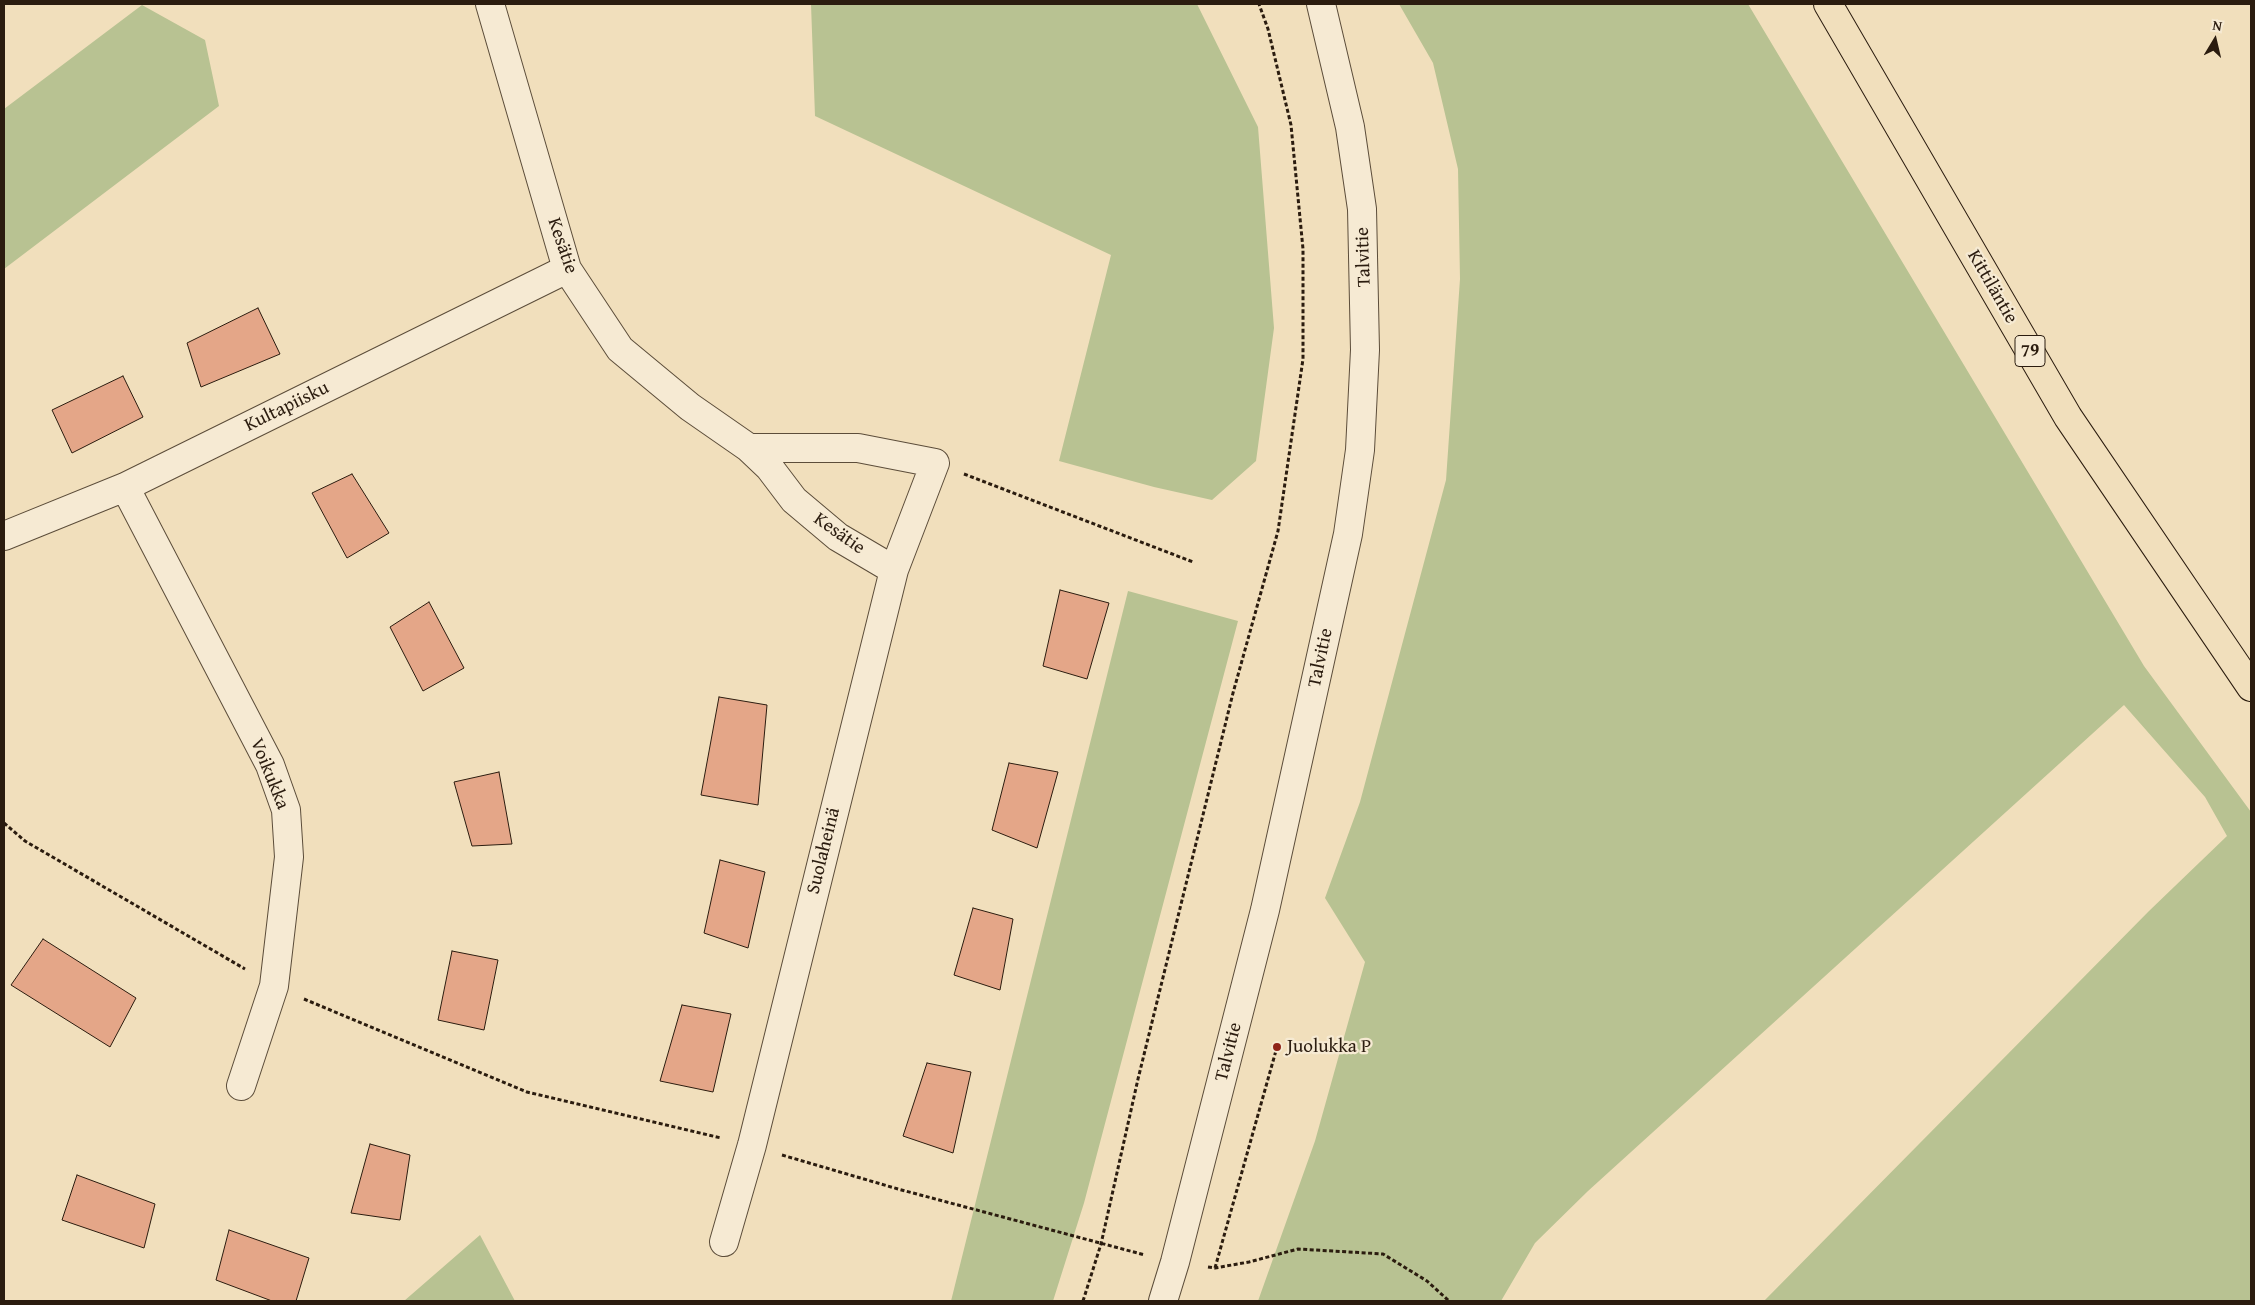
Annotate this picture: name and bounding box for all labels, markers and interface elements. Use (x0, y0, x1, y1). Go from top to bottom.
north arrow (2190, 15, 2240, 65)
text: N (2211, 15, 2224, 36)
street label: Kesätie (542, 215, 582, 277)
street label: Talvitie (1352, 227, 1376, 287)
street label: Kittiläntie (1962, 246, 2022, 328)
road number: 79 (2015, 336, 2045, 366)
street label: Kultapiisku (241, 377, 333, 437)
street label: Kesätie (809, 508, 869, 560)
street label: Talvitie (1304, 626, 1338, 690)
street label: Voikukka (244, 735, 294, 813)
street label: Suolaheinä (802, 805, 846, 897)
street label: Talvitie (1211, 1020, 1247, 1084)
place label: Juolukka P (1287, 1036, 1371, 1058)
marker: Juolukka P (1271, 1041, 1283, 1053)

